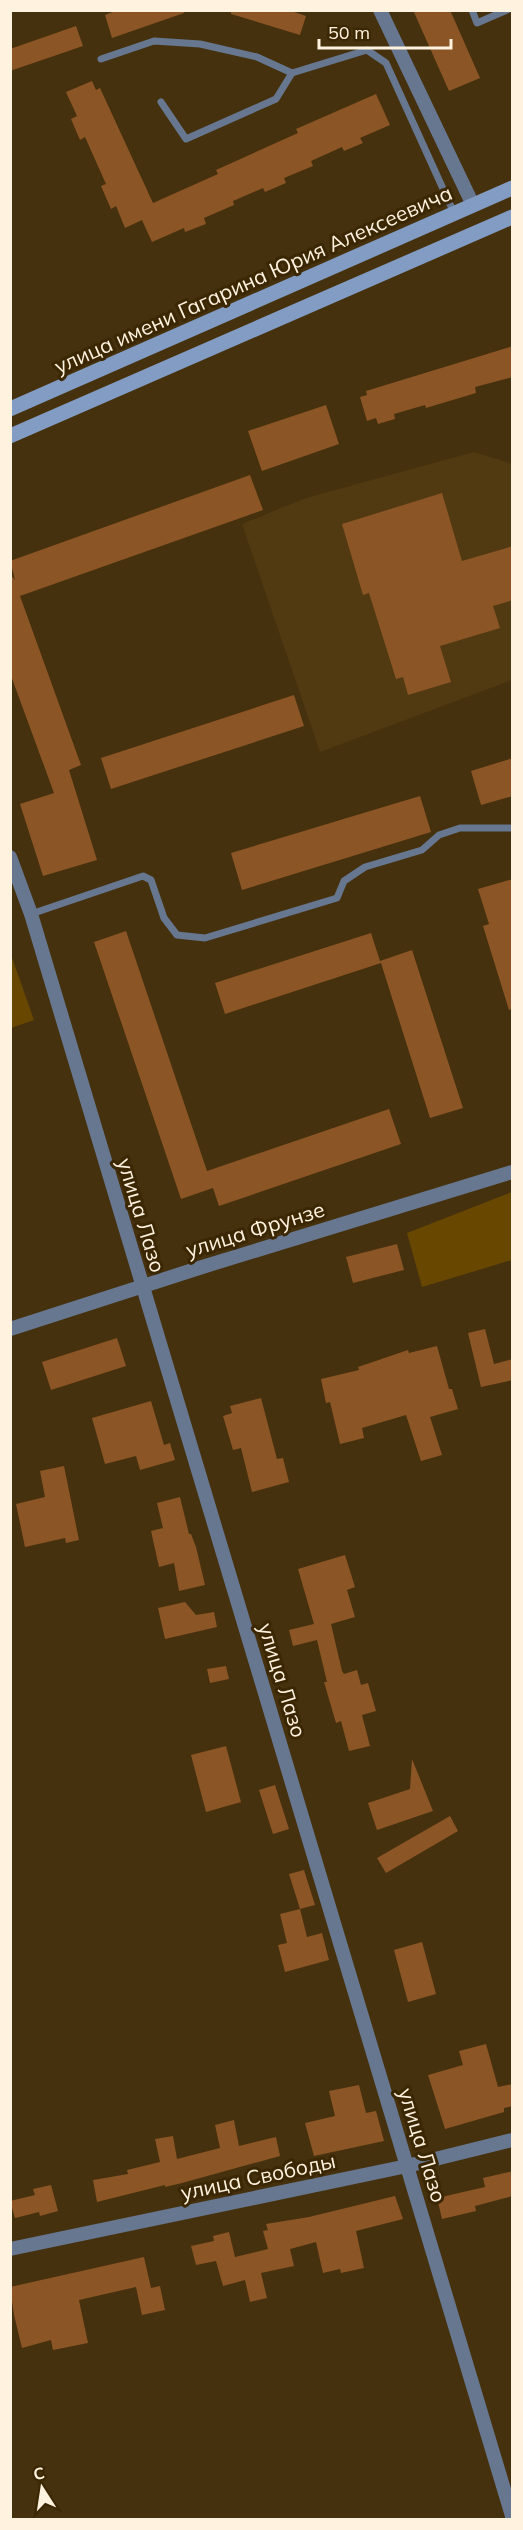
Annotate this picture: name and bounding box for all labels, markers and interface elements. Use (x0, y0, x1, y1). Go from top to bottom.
scale bar (319, 12, 451, 50)
text: 50 m (328, 21, 370, 44)
street label: улица имени Гагарина Юрия Алексеевича (50, 179, 456, 379)
street label: улица Лазо (112, 1155, 172, 1275)
street label: улица Фрунзе (182, 1196, 328, 1262)
street label: улица Лазо (253, 1620, 313, 1740)
street label: улица Лазо (393, 2085, 453, 2205)
street label: улица Свободы (178, 2147, 338, 2205)
north arrow (12, 2458, 72, 2518)
text: С (31, 2462, 46, 2484)

